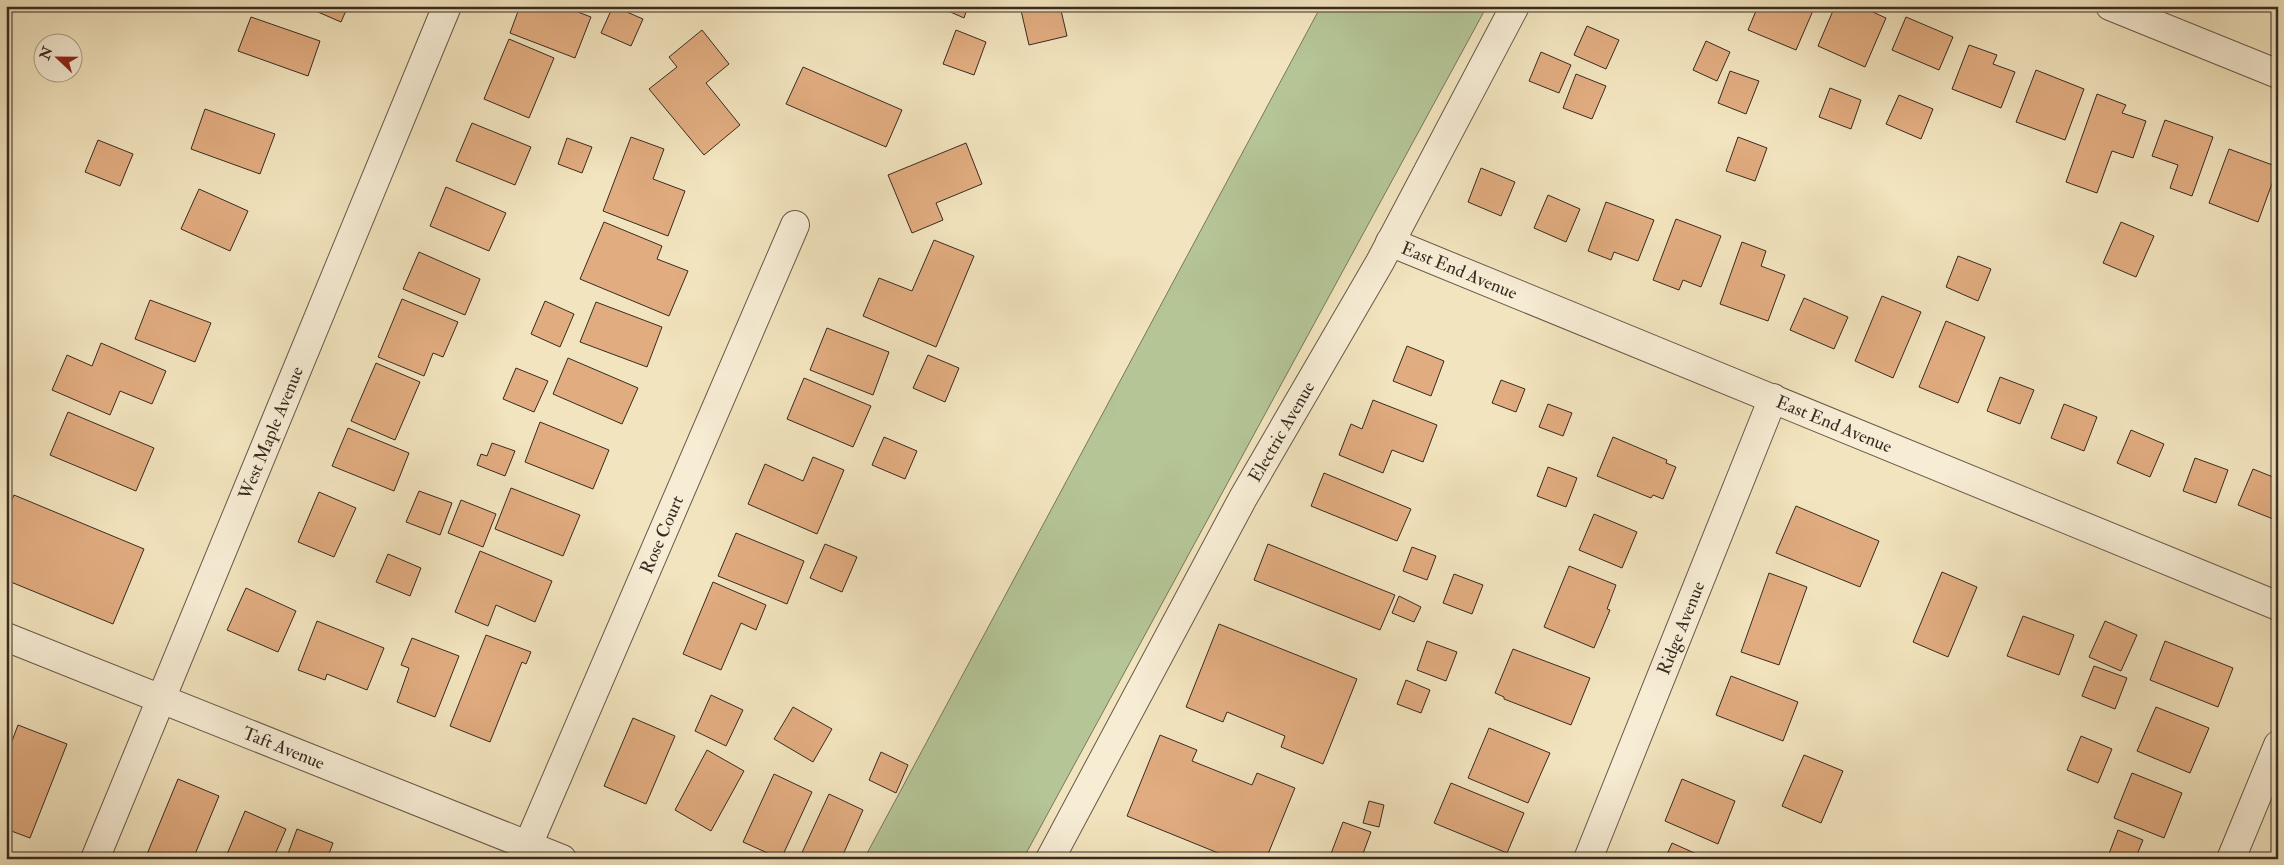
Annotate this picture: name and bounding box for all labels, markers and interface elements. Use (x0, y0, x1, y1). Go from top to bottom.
north arrow (32, 32, 82, 82)
text: N (36, 44, 57, 63)
street label: East End Avenue (1398, 236, 1521, 305)
street label: West Maple Avenue (233, 362, 309, 504)
street label: Electric Avenue (1243, 377, 1320, 486)
street label: East End Avenue (1773, 390, 1896, 458)
street label: Rose Court (635, 492, 689, 577)
street label: Ridge Avenue (1652, 577, 1710, 678)
street label: Taft Avenue (239, 721, 329, 775)

